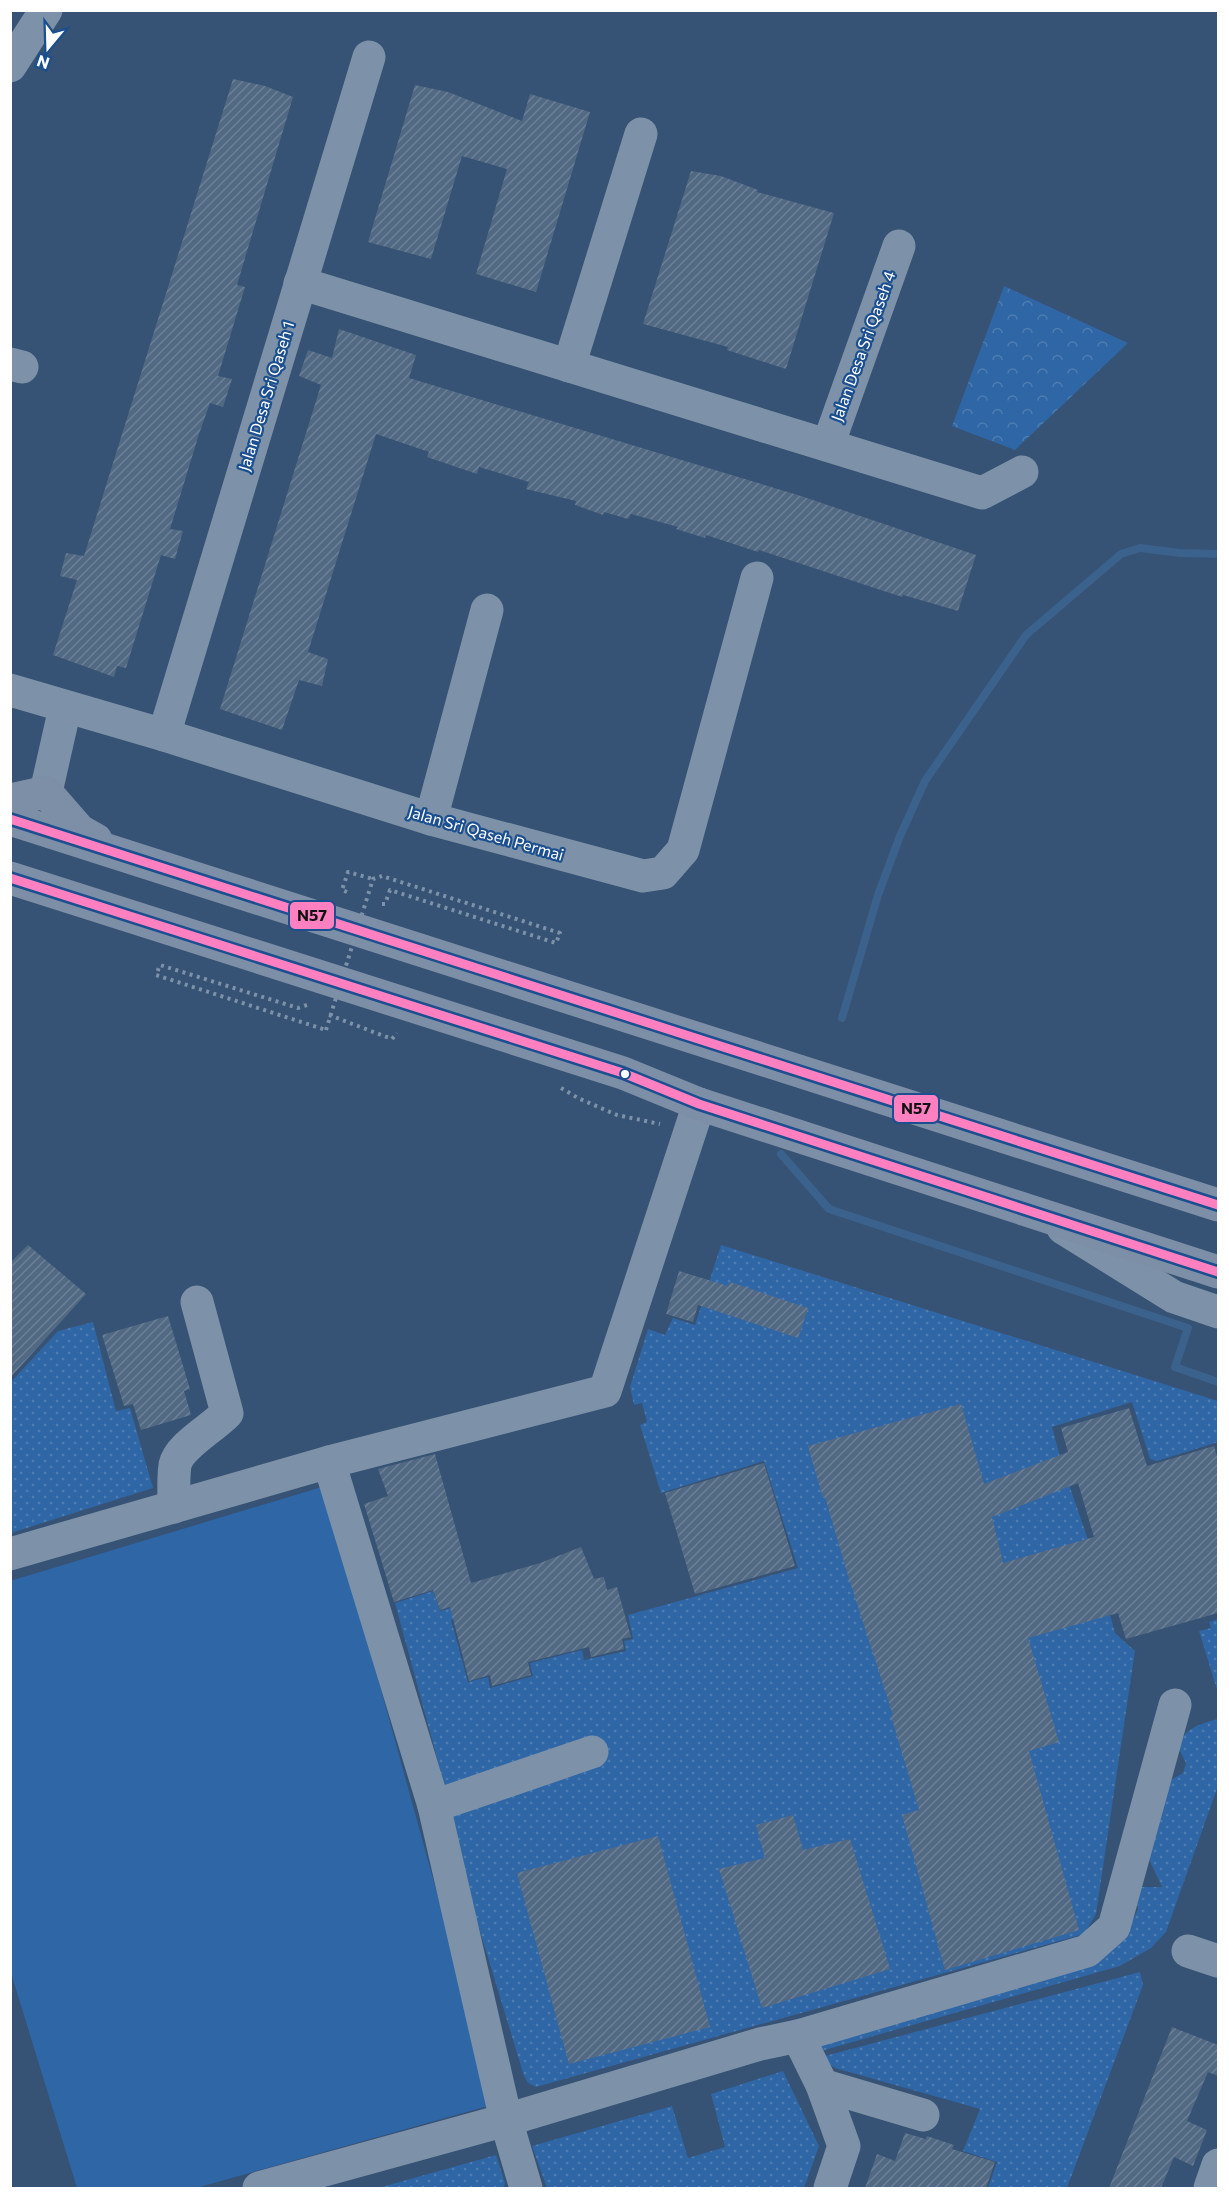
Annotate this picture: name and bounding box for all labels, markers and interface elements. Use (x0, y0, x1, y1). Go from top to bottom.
north arrow (18, 18, 78, 78)
text: N (34, 52, 52, 74)
street label: Jalan Desa Sri Qaseh 4 (826, 268, 899, 424)
street label: Jalan Desa Sri Qaseh 1 (234, 319, 297, 473)
street label: Jalan Sri Qaseh Permai (406, 801, 566, 864)
line badge: N57 (289, 901, 335, 930)
text: N57 (297, 905, 327, 924)
unlabelled marker (619, 1068, 631, 1080)
line badge: N57 (893, 1094, 939, 1123)
text: N57 (901, 1098, 931, 1117)

